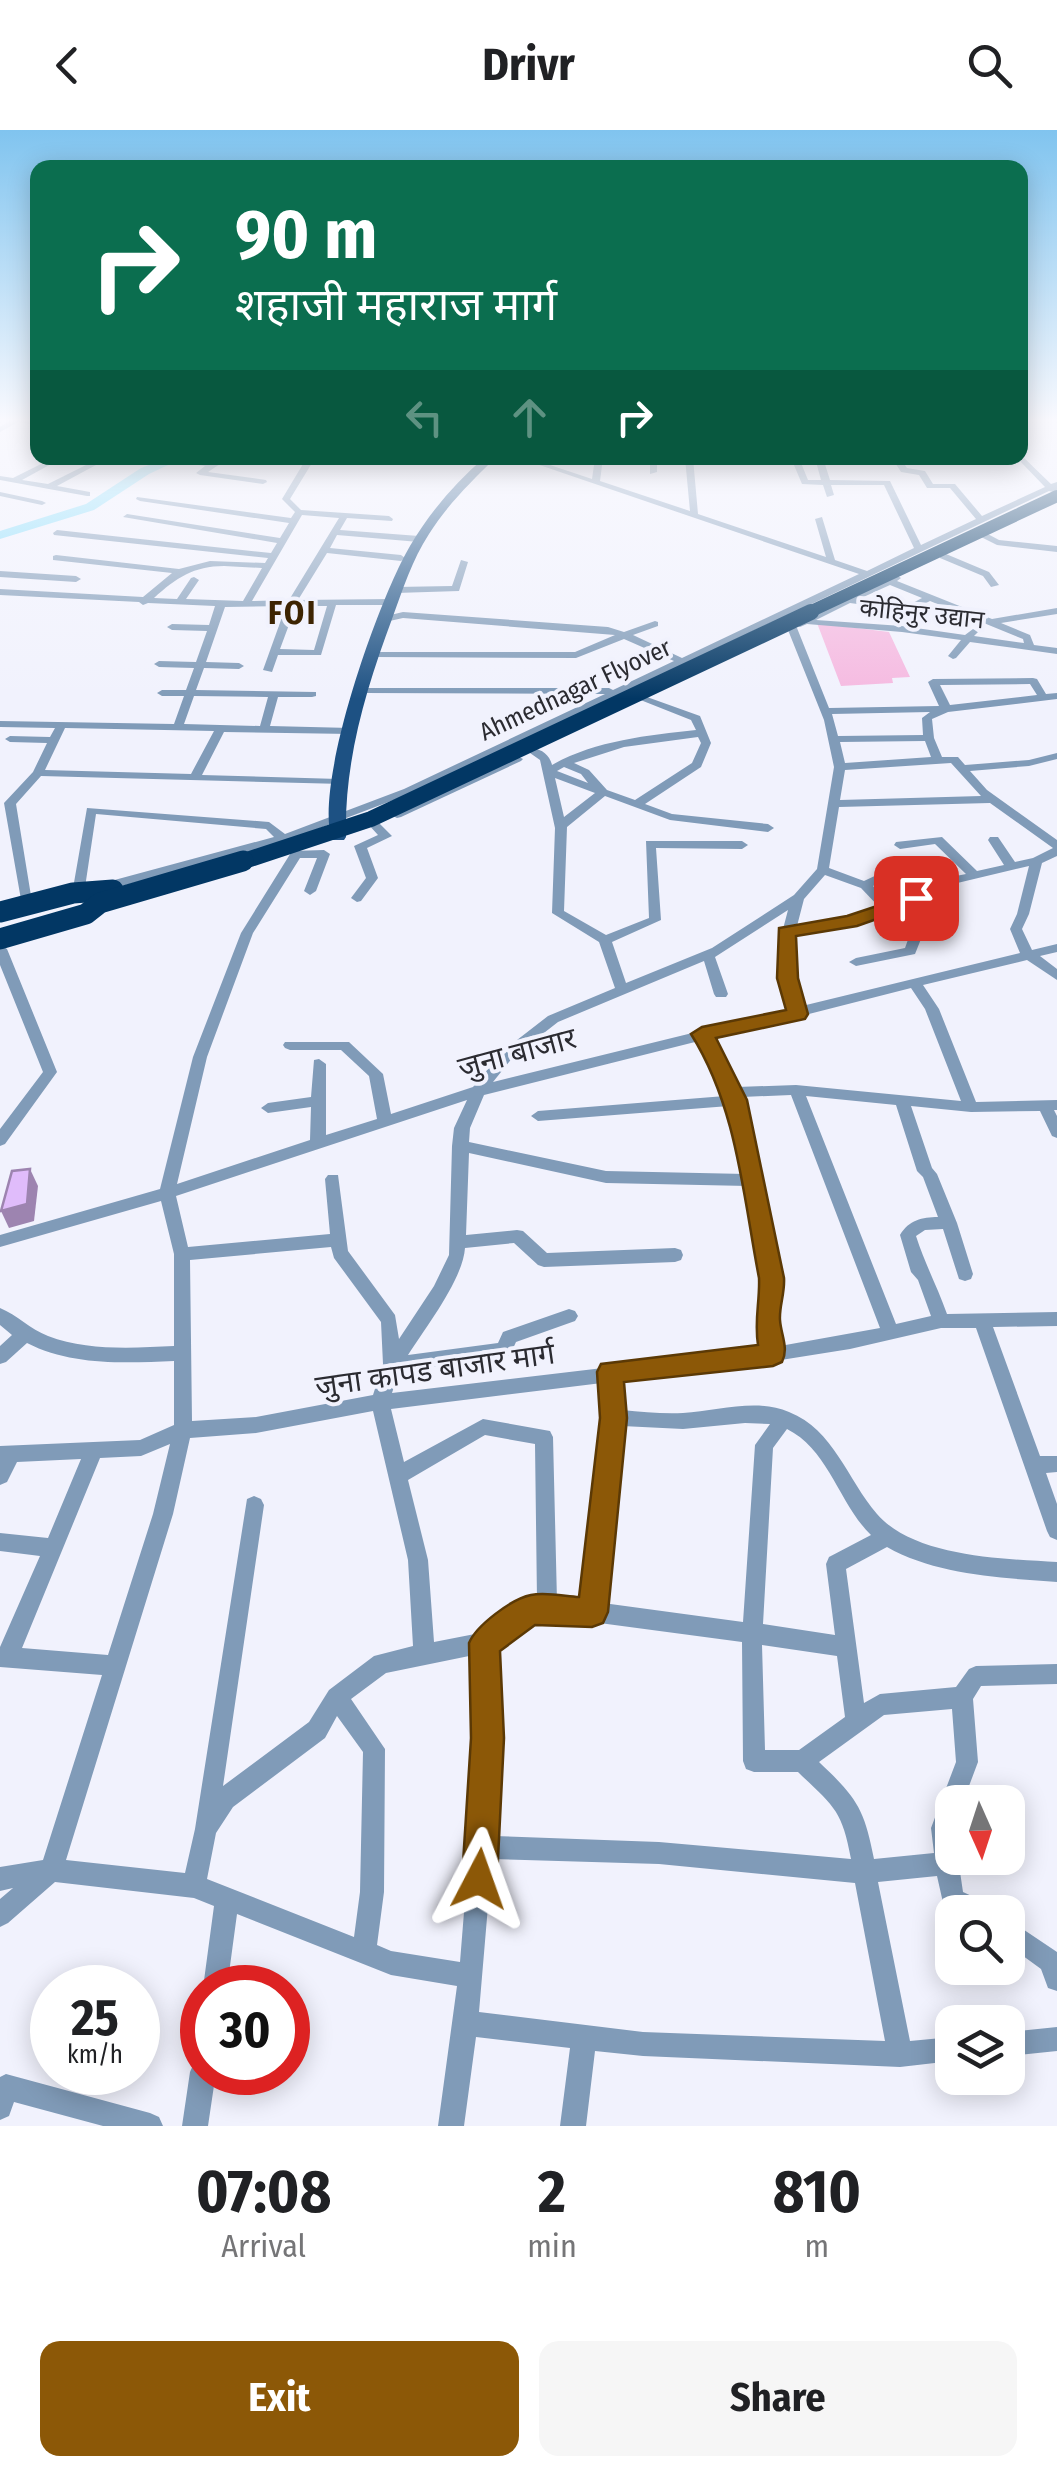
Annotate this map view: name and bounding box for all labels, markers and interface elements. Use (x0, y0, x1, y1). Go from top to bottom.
icon: back (40, 38, 95, 93)
text: Drivr (482, 38, 575, 92)
icon: search (962, 38, 1017, 93)
text: 90 m (235, 193, 377, 277)
icon: right (70, 200, 200, 330)
text: शहाजी महाराज मार्ग (235, 278, 557, 332)
icon: left (397, 390, 452, 445)
icon: ahead (502, 390, 557, 445)
icon: right (607, 390, 662, 445)
street label: कोहिनुर उद्यान (858, 593, 987, 636)
district label: FOI (268, 594, 318, 632)
street label: Ahmednagar Flyover (475, 632, 676, 747)
pin (874, 856, 959, 941)
icon: arrive (889, 871, 944, 926)
street label: जुना बाजार (454, 1020, 581, 1086)
street label: जुना कापड बाजार मार्ग (313, 1335, 558, 1405)
north arrow (935, 1785, 1025, 1875)
map controls (935, 1785, 1025, 2095)
position arrow (427, 1827, 531, 1931)
button: search (935, 1895, 1025, 1985)
speed limit sign: 30 (180, 1965, 310, 2095)
text: 25 (71, 1988, 119, 2048)
button: layers (935, 2005, 1025, 2095)
text: km/h (67, 2040, 123, 2070)
text: 07:08 (196, 2156, 331, 2228)
text: 2 (538, 2156, 566, 2228)
text: 810 (773, 2156, 861, 2228)
text: Arrival (221, 2227, 306, 2265)
text: min (527, 2227, 577, 2265)
text: m (805, 2227, 829, 2265)
button: Exit (40, 2341, 519, 2456)
button: Share (539, 2341, 1017, 2456)

